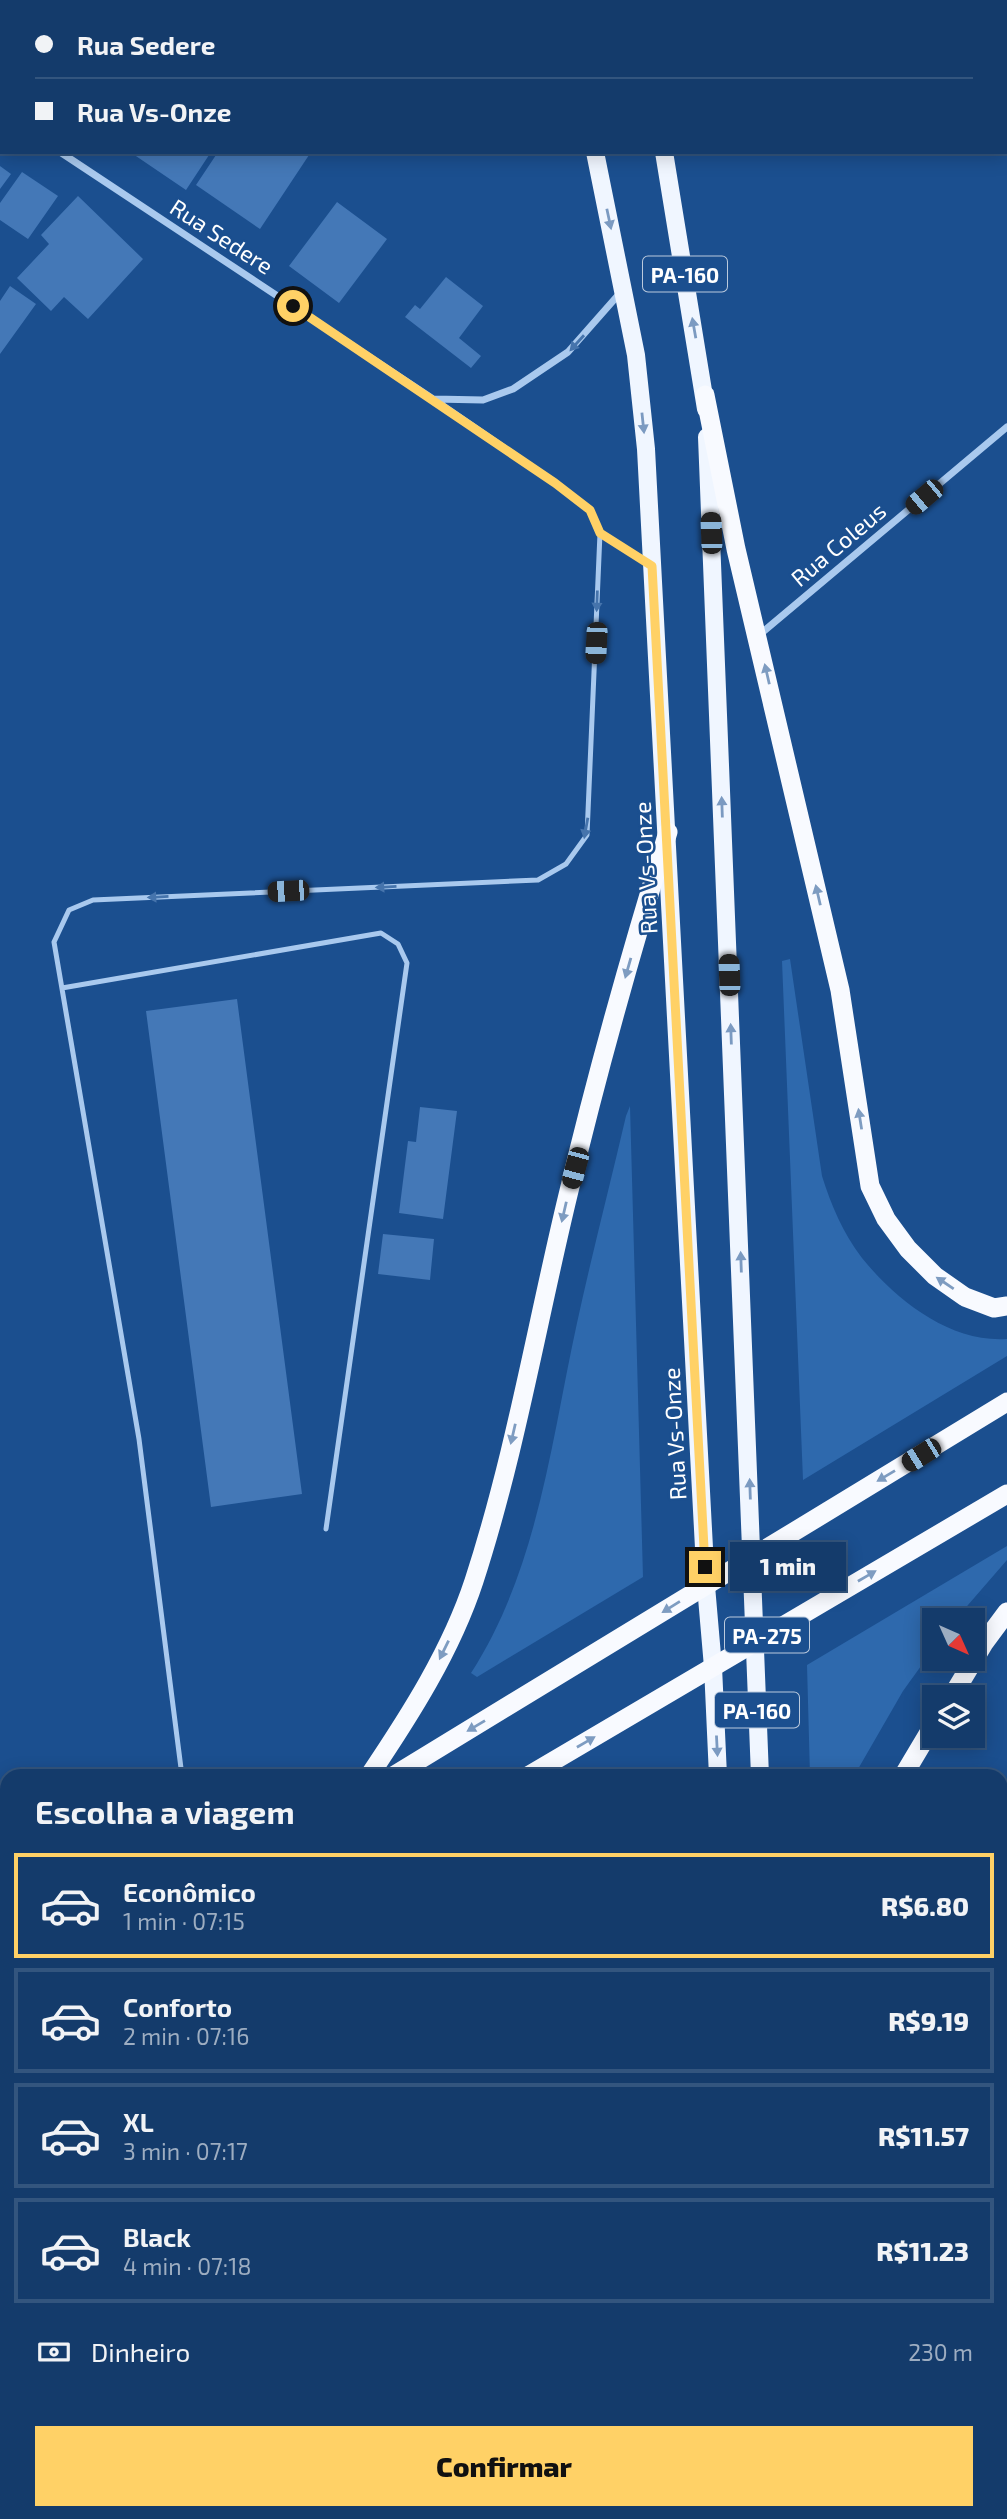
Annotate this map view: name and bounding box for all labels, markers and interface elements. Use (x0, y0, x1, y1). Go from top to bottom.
text: Rua Sedere (77, 29, 215, 60)
text: Rua Vs-Onze (77, 96, 231, 127)
street label: Rua Sedere (165, 192, 279, 280)
one-way arrow (604, 208, 615, 230)
road number: PA-160 (643, 256, 727, 292)
route start (277, 290, 309, 322)
one-way arrow (688, 317, 699, 339)
one-way arrow (570, 334, 585, 351)
one-way arrow (638, 412, 649, 434)
car (902, 475, 947, 519)
street label: Rua Coleus (785, 496, 891, 592)
car (700, 512, 723, 554)
one-way arrow (592, 590, 603, 612)
car (585, 621, 608, 665)
one-way arrow (761, 663, 772, 685)
one-way arrow (717, 796, 728, 818)
street label: Rua Vs-Onze (628, 801, 662, 935)
one-way arrow (580, 817, 591, 839)
car (267, 879, 310, 903)
one-way arrow (375, 881, 397, 892)
one-way arrow (812, 884, 823, 906)
one-way arrow (147, 891, 169, 902)
car (718, 954, 741, 996)
one-way arrow (622, 958, 632, 979)
one-way arrow (726, 1023, 737, 1045)
one-way arrow (854, 1108, 865, 1130)
car (560, 1145, 591, 1191)
one-way arrow (558, 1201, 569, 1223)
one-way arrow (735, 1250, 746, 1272)
one-way arrow (936, 1276, 954, 1290)
street label: Rua Vs-Onze (657, 1367, 691, 1501)
one-way arrow (507, 1423, 518, 1445)
car (898, 1435, 945, 1475)
one-way arrow (876, 1470, 895, 1482)
one-way arrow (744, 1478, 755, 1500)
callout: 1 min (730, 1542, 845, 1592)
route end (689, 1551, 721, 1583)
text: 1 min (760, 1552, 816, 1580)
one-way arrow (857, 1570, 876, 1583)
one-way arrow (661, 1601, 680, 1614)
north arrow (922, 1608, 985, 1671)
map controls (922, 1608, 985, 1748)
road number: PA-275 (725, 1618, 809, 1652)
one-way arrow (439, 1640, 450, 1660)
button: layers (922, 1685, 985, 1748)
road number: PA-160 (715, 1692, 799, 1728)
one-way arrow (467, 1719, 486, 1732)
one-way arrow (577, 1735, 596, 1748)
one-way arrow (711, 1735, 722, 1757)
text: Escolha a viagem (35, 1792, 295, 1830)
icon: car (39, 1874, 102, 1937)
text: Econômico (123, 1876, 256, 1907)
text: R$6.80 (881, 1890, 969, 1921)
text: 1 min · 07:15 (123, 1907, 245, 1935)
icon: car (39, 1989, 102, 2052)
text: Conforto (123, 1991, 232, 2022)
text: R$9.19 (888, 2005, 969, 2036)
text: 2 min · 07:16 (123, 2022, 249, 2050)
icon: car (39, 2104, 102, 2167)
text: XL (123, 2106, 154, 2137)
text: R$11.57 (878, 2120, 969, 2151)
text: 3 min · 07:17 (123, 2137, 248, 2165)
icon: car (39, 2219, 102, 2282)
text: Black (123, 2221, 191, 2252)
text: R$11.23 (876, 2235, 969, 2266)
text: 4 min · 07:18 (123, 2252, 251, 2280)
icon: cash (35, 2333, 73, 2371)
text: Dinheiro (91, 2336, 190, 2367)
text: 230 m (908, 2338, 973, 2366)
button: Confirmar (35, 2426, 973, 2506)

